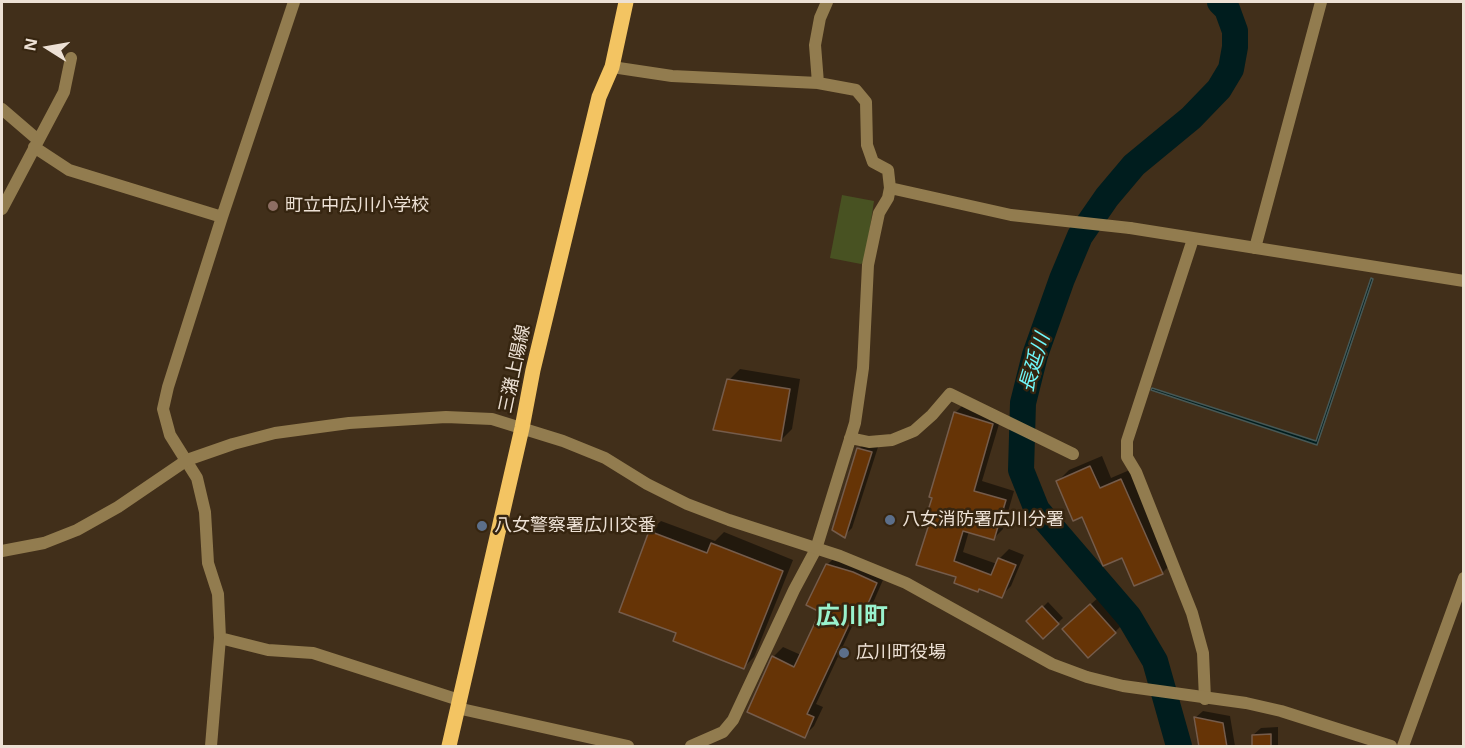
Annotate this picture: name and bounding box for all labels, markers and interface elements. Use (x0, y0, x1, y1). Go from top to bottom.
north arrow (18, 18, 78, 78)
text: N (18, 36, 42, 53)
place label: 町立中広川小学校 (285, 195, 429, 217)
marker: 町立中広川小学校 (266, 199, 280, 213)
street label: 三潴上陽線 (495, 323, 535, 415)
water label: 長延川 (1015, 331, 1055, 395)
place label: 八女消防署広川分署 (902, 509, 1064, 531)
marker: 八女消防署広川分署 (883, 513, 897, 527)
place label: 八女警察署広川交番 (494, 515, 656, 537)
marker: 八女警察署広川交番 (475, 519, 489, 533)
district label: 広川町 (816, 603, 888, 631)
place label: 広川町役場 (856, 642, 946, 664)
marker: 広川町役場 (837, 646, 851, 660)

